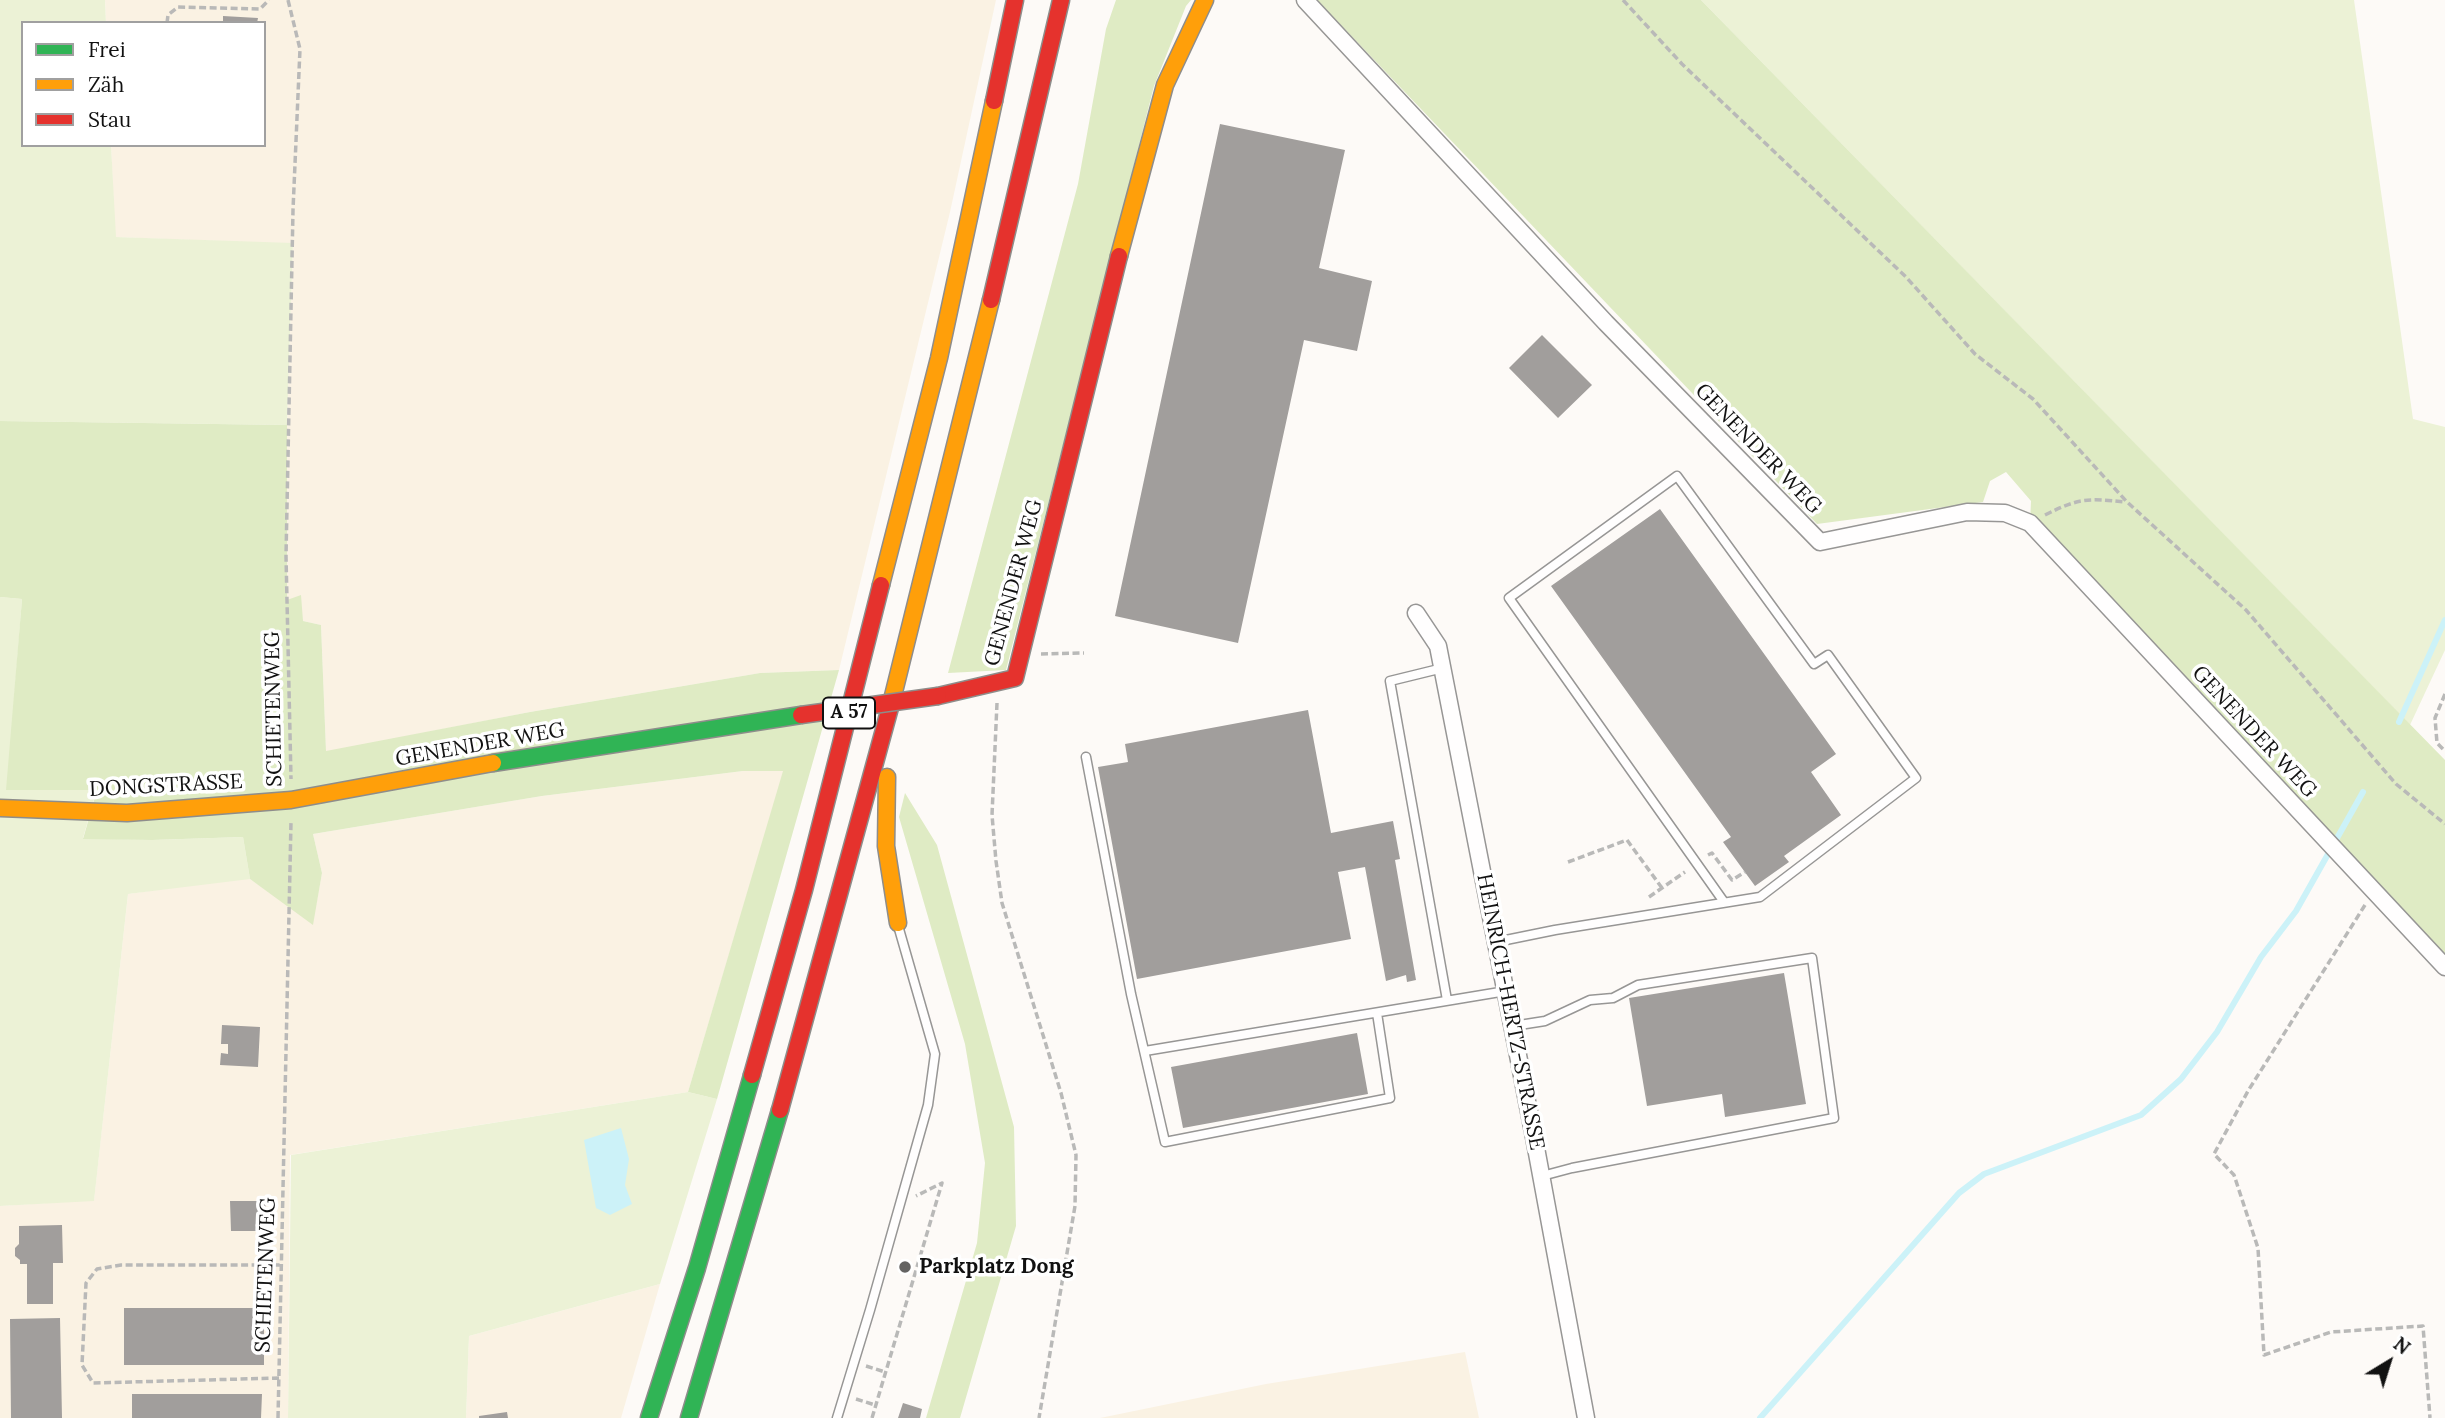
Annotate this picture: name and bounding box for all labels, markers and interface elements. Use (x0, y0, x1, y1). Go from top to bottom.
legend (21, 21, 266, 147)
text: Frei (88, 36, 126, 63)
text: Zäh (88, 71, 124, 98)
text: Stau (88, 106, 131, 133)
street label: GENENDER WEG (1689, 379, 1827, 519)
street label: GENENDER WEG (980, 497, 1048, 669)
street label: SCHIETENWEG (260, 631, 288, 787)
street label: GENENDER WEG (2186, 661, 2322, 803)
road number: A 57 (823, 698, 875, 728)
street label: GENENDER WEG (393, 718, 567, 772)
street label: DONGSTRASSE (89, 769, 243, 803)
street label: HEINRICH-HERTZ-STRASSE (1471, 872, 1549, 1152)
street label: SCHIETENWEG (251, 1197, 281, 1353)
place label: Parkplatz Dong (919, 1254, 1073, 1280)
marker: Parkplatz Dong (897, 1259, 913, 1275)
north arrow (2354, 1327, 2424, 1397)
text: N (2389, 1331, 2415, 1359)

